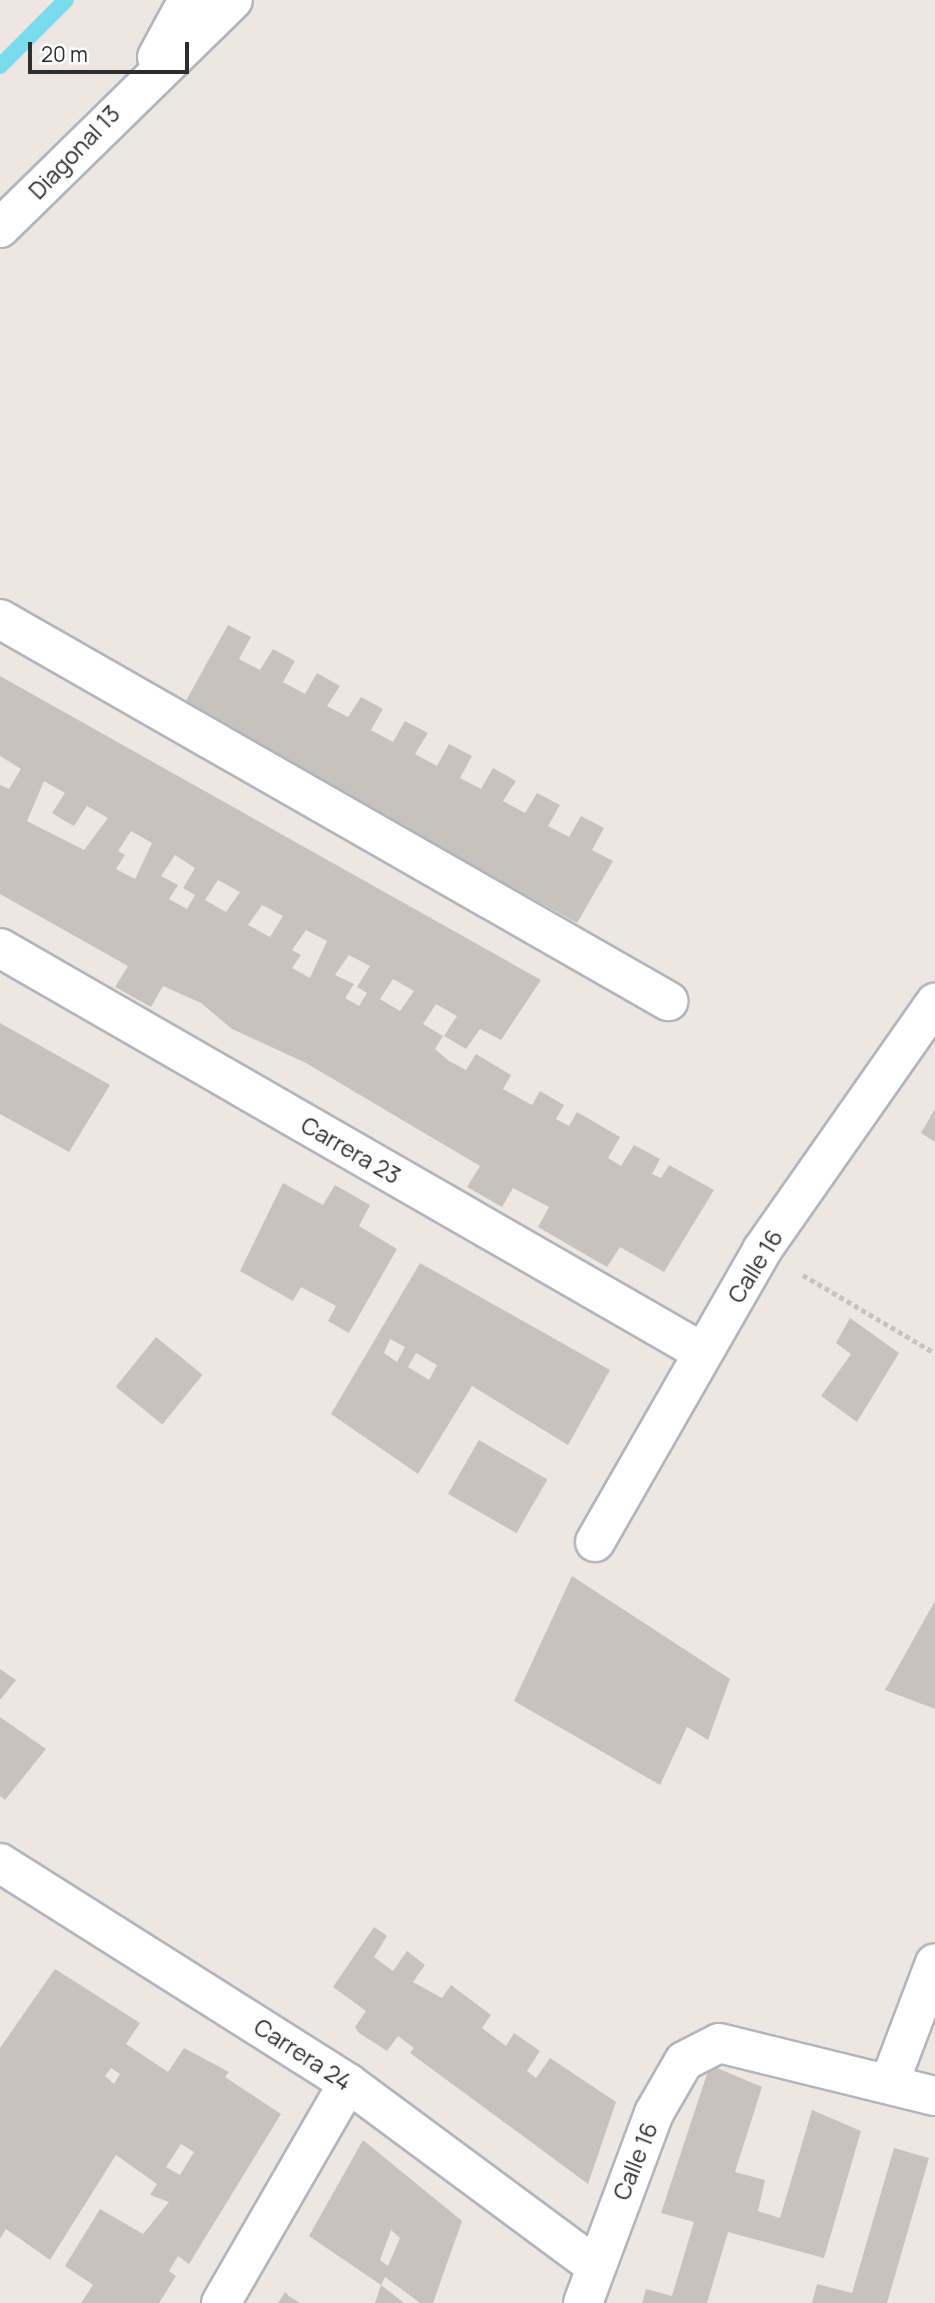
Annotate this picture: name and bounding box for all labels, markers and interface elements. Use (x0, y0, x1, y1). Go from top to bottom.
scale bar (32, 28, 192, 72)
text: 20 m (41, 40, 88, 68)
street label: Diagonal 13 (23, 100, 125, 204)
street label: Carrera 23 (296, 1111, 406, 1189)
street label: Calle 16 (722, 1224, 788, 1308)
street label: Carrera 24 (249, 2012, 357, 2096)
street label: Calle 16 (607, 2118, 663, 2204)

